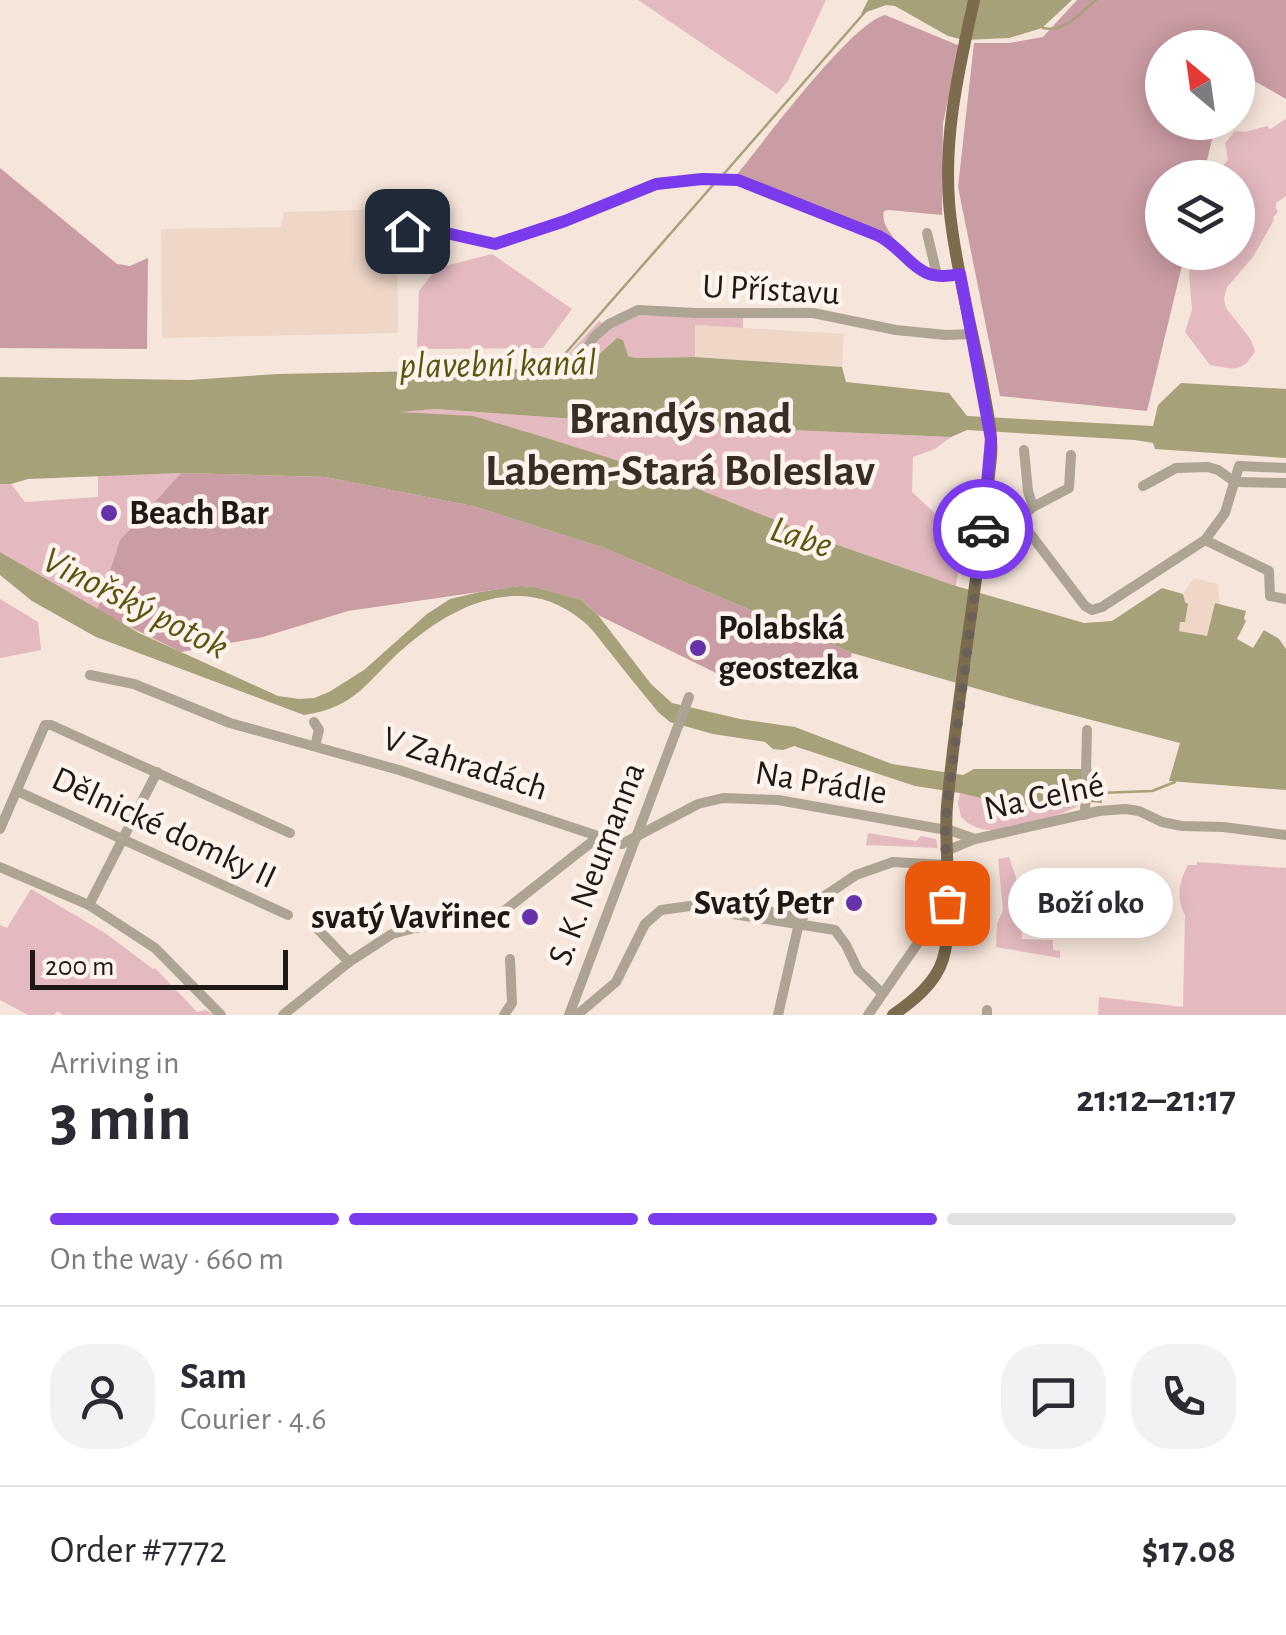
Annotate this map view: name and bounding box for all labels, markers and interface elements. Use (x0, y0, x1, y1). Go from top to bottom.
north arrow (1145, 30, 1255, 140)
map controls (1145, 30, 1255, 270)
button: layers (1145, 160, 1255, 270)
pin (365, 189, 450, 274)
icon: home (380, 204, 435, 259)
street label: U Přístavu (701, 269, 841, 311)
water label: plavební kanál (399, 344, 597, 386)
district label: Brandýs nad Labem-Stará Boleslav (485, 397, 875, 494)
courier (933, 479, 1033, 579)
place label: Beach Bar (129, 496, 269, 531)
marker: Beach Bar (98, 502, 120, 524)
icon: car (956, 502, 1011, 557)
water label: Labe (765, 510, 837, 566)
water label: Vinořský potok (36, 541, 234, 667)
place label: Polabská geostezka (718, 611, 859, 686)
marker: Polabská geostezka (687, 637, 709, 659)
street label: V Zahradách (378, 721, 552, 807)
street label: Na Prádle (753, 755, 889, 811)
street label: S. K. Neumanna (542, 758, 652, 970)
street label: Dělnické domky II (46, 761, 282, 895)
street label: Na Celné (981, 767, 1107, 827)
pin (905, 861, 990, 946)
callout: Boží oko (1007, 868, 1172, 938)
icon: bag (920, 876, 975, 931)
place label: Svatý Petr (694, 886, 834, 921)
text: Boží oko (1037, 887, 1144, 919)
marker: Svatý Petr (843, 892, 865, 914)
place label: svatý Vavřinec (311, 900, 511, 935)
marker: svatý Vavřinec (519, 906, 541, 928)
scale bar (30, 945, 288, 990)
text: 200 m (45, 953, 114, 981)
text: Arriving in (50, 1047, 179, 1079)
text: 21:12–21:17 (1076, 1081, 1236, 1119)
text: 3 min (50, 1087, 192, 1152)
text: On the way · 660 m (50, 1243, 284, 1275)
button: person (50, 1344, 155, 1449)
button: chat (1001, 1344, 1106, 1449)
button: phone (1131, 1344, 1236, 1449)
text: Sam (180, 1358, 247, 1396)
text: Courier · 4.6 (180, 1403, 327, 1435)
text: Order #7772 (50, 1532, 227, 1570)
text: $17.08 (1142, 1532, 1236, 1570)

